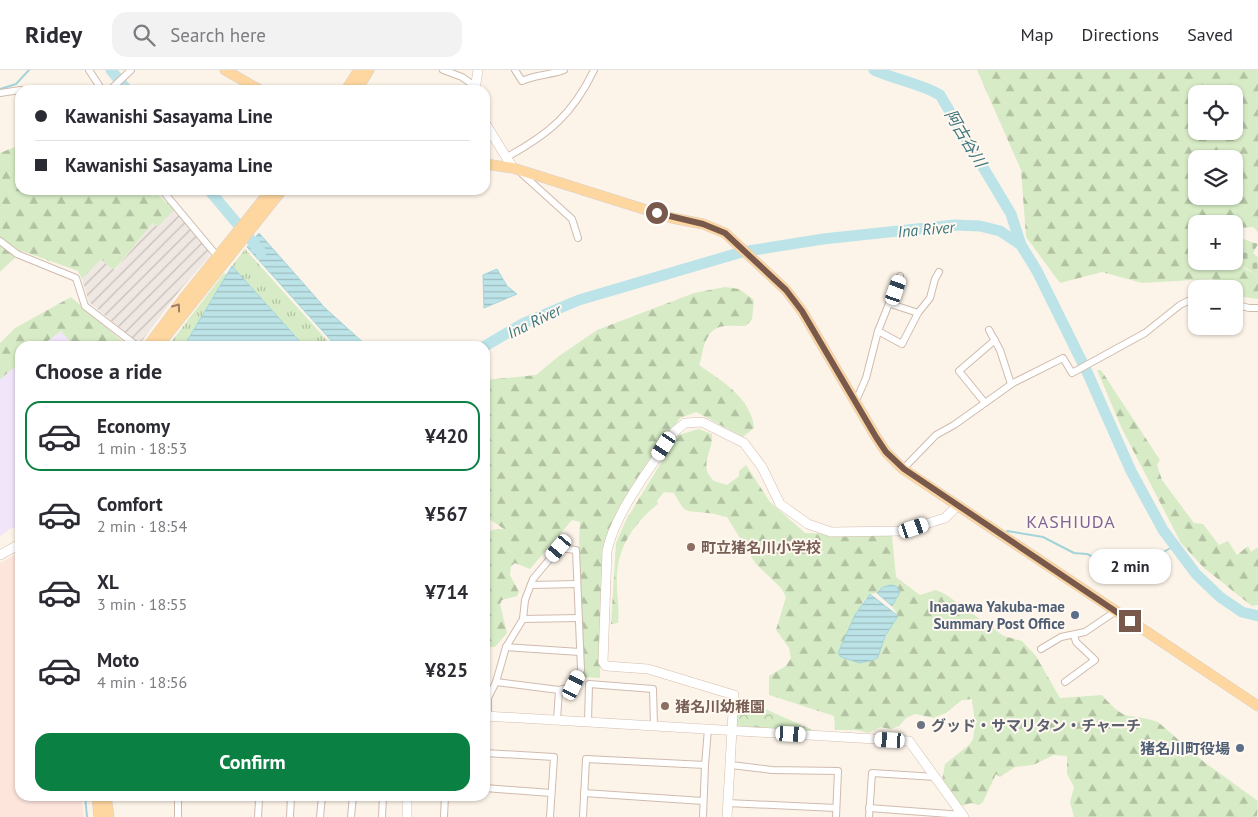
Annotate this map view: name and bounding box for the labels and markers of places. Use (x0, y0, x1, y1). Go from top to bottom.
place label: 町立猪名川小学校 (701, 538, 821, 557)
marker: 町立猪名川小学校 (685, 541, 697, 553)
place label: Inagawa Yakuba-mae Summary Post Office (929, 597, 1065, 633)
marker: Inagawa Yakuba-mae Summary Post Office (1069, 609, 1081, 621)
place label: 猪名川幼稚園 (675, 697, 765, 716)
marker: 猪名川幼稚園 (659, 700, 671, 712)
place label: グッド・サマリタン・チャーチ (931, 716, 1141, 735)
marker: グッド・サマリタン・チャーチ (915, 719, 927, 731)
place label: 猪名川町役場 (1140, 739, 1230, 758)
marker: 猪名川町役場 (1234, 742, 1246, 754)

